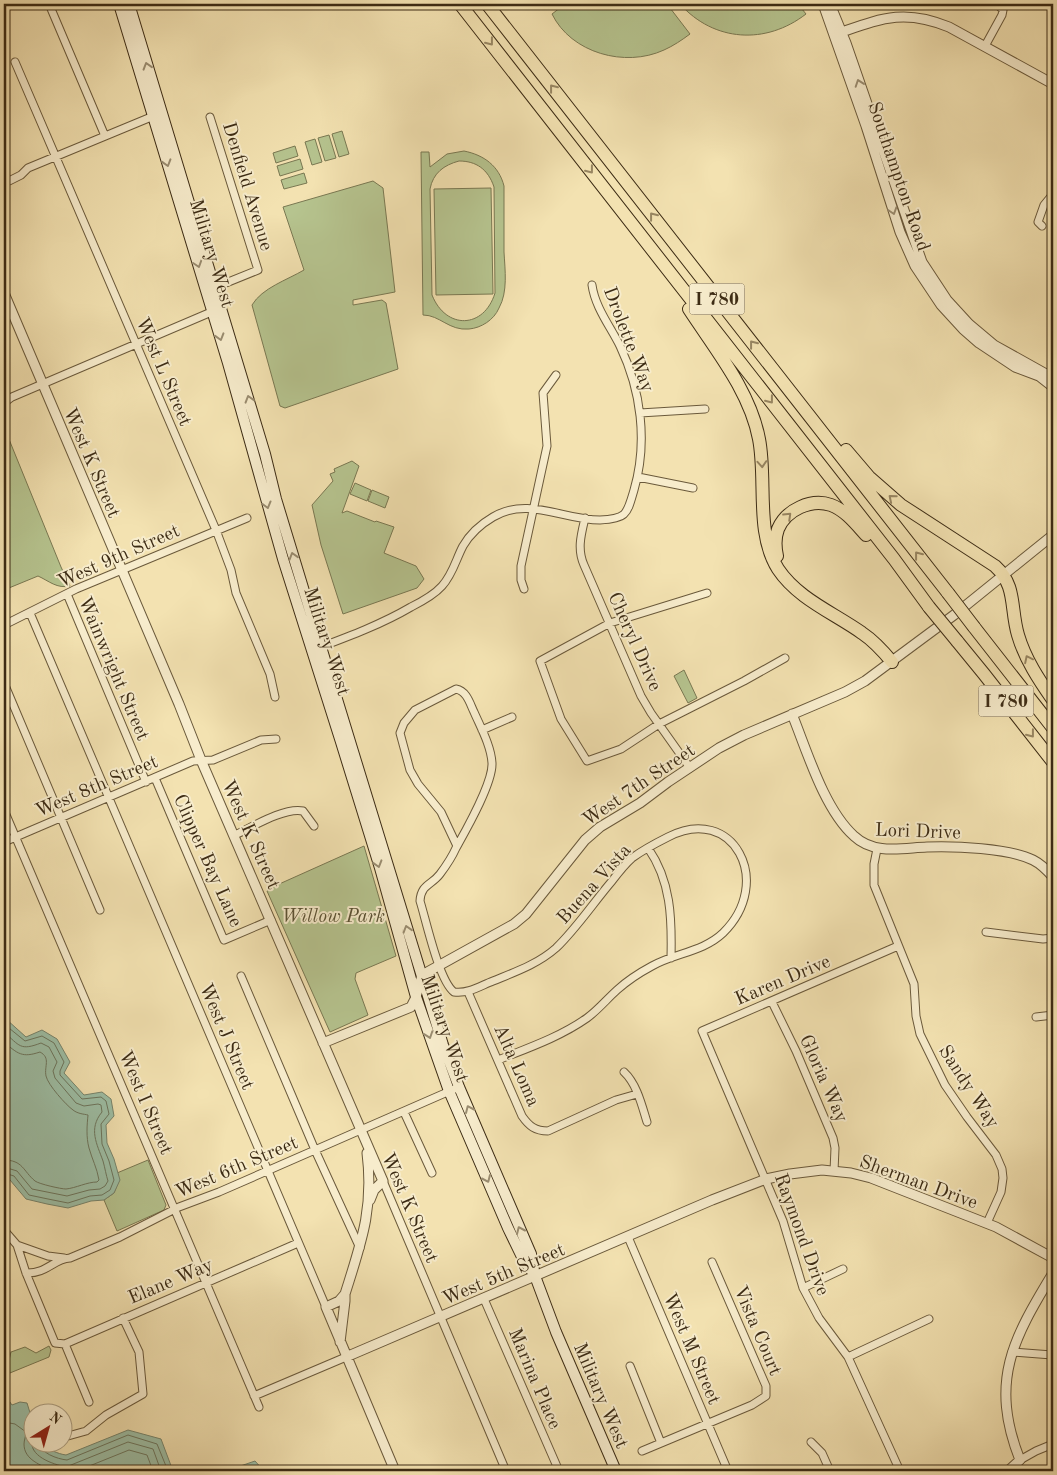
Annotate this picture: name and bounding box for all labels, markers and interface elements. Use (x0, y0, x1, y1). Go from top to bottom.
one-way arrow (485, 36, 493, 45)
one-way arrow (143, 62, 153, 70)
one-way arrow (855, 79, 865, 87)
one-way arrow (550, 85, 558, 94)
street label: Southampton Road (863, 100, 932, 254)
street label: Denfield Avenue (218, 120, 275, 253)
one-way arrow (161, 158, 171, 166)
one-way arrow (585, 164, 593, 173)
street label: Military West (185, 197, 236, 310)
one-way arrow (888, 206, 898, 215)
one-way arrow (650, 212, 659, 222)
one-way arrow (192, 259, 202, 268)
road number: I 780 (690, 284, 744, 314)
street label: Drolette Way (599, 285, 656, 395)
street label: West L Street (131, 315, 194, 429)
one-way arrow (215, 333, 225, 341)
one-way arrow (750, 341, 758, 350)
one-way arrow (764, 394, 773, 404)
one-way arrow (244, 396, 254, 404)
street label: West K Street (59, 405, 122, 521)
one-way arrow (756, 460, 767, 468)
one-way arrow (889, 495, 898, 503)
one-way arrow (261, 501, 272, 510)
one-way arrow (783, 513, 792, 522)
street label: West 9th Street (55, 522, 183, 593)
one-way arrow (915, 551, 924, 561)
one-way arrow (289, 552, 299, 560)
street label: Military West (299, 585, 352, 698)
street label: Cheryl Drive (604, 590, 664, 694)
street label: Wainwright Street (74, 594, 152, 744)
one-way arrow (1024, 655, 1034, 664)
road number: I 780 (978, 686, 1034, 716)
one-way arrow (1026, 728, 1034, 737)
street label: West 7th Street (580, 742, 699, 831)
street label: West 8th Street (33, 753, 161, 822)
street label: West K Street (217, 777, 282, 893)
street label: Clipper Bay Lane (169, 792, 245, 930)
street label: Lori Drive (875, 822, 961, 843)
street label: Buena Vista (554, 841, 636, 928)
one-way arrow (373, 859, 383, 868)
park label: Willow Park (281, 908, 385, 927)
one-way arrow (403, 925, 413, 933)
street label: Karen Drive (733, 953, 833, 1010)
street label: Military West (416, 972, 471, 1085)
street label: West J Street (195, 981, 257, 1093)
street label: Alta Loma (489, 1022, 542, 1110)
one-way arrow (424, 1031, 434, 1039)
street label: Gloria Way (795, 1032, 850, 1126)
street label: Sandy Way (934, 1042, 1002, 1132)
street label: West I Street (114, 1048, 175, 1158)
one-way arrow (464, 1105, 475, 1114)
street label: West 6th Street (173, 1134, 301, 1203)
street label: West K Street (377, 1150, 440, 1266)
street label: Sherman Drive (856, 1153, 980, 1214)
street label: Raymond Drive (770, 1171, 832, 1298)
one-way arrow (480, 1174, 491, 1183)
one-way arrow (516, 1226, 527, 1235)
street label: West 5th Street (440, 1241, 568, 1310)
street label: Elane Way (126, 1256, 216, 1309)
street label: Vista Court (729, 1283, 784, 1379)
street label: West M Street (659, 1290, 723, 1407)
street label: Marina Place (504, 1326, 563, 1432)
street label: Military West (569, 1340, 630, 1452)
north arrow (22, 1402, 72, 1452)
text: N (47, 1410, 64, 1427)

